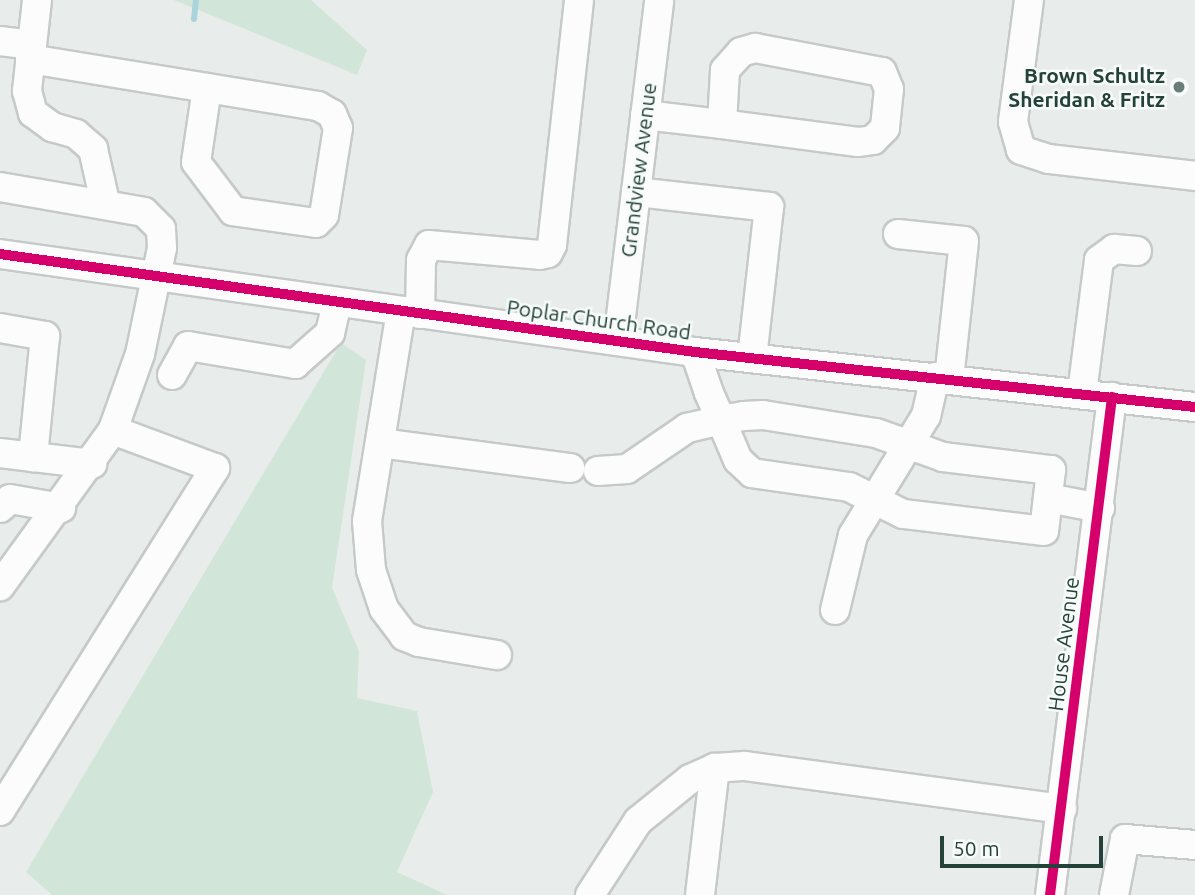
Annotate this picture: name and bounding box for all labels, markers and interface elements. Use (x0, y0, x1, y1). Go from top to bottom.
place label: Brown Schultz Sheridan & Fritz (1008, 62, 1165, 112)
marker: Brown Schultz Sheridan & Fritz (1171, 79, 1187, 95)
street label: Grandview Avenue (615, 81, 661, 259)
street label: Poplar Church Road (505, 294, 693, 344)
street label: House Avenue (1042, 575, 1084, 713)
scale bar (943, 822, 1106, 866)
text: 50 m (953, 836, 1000, 860)

